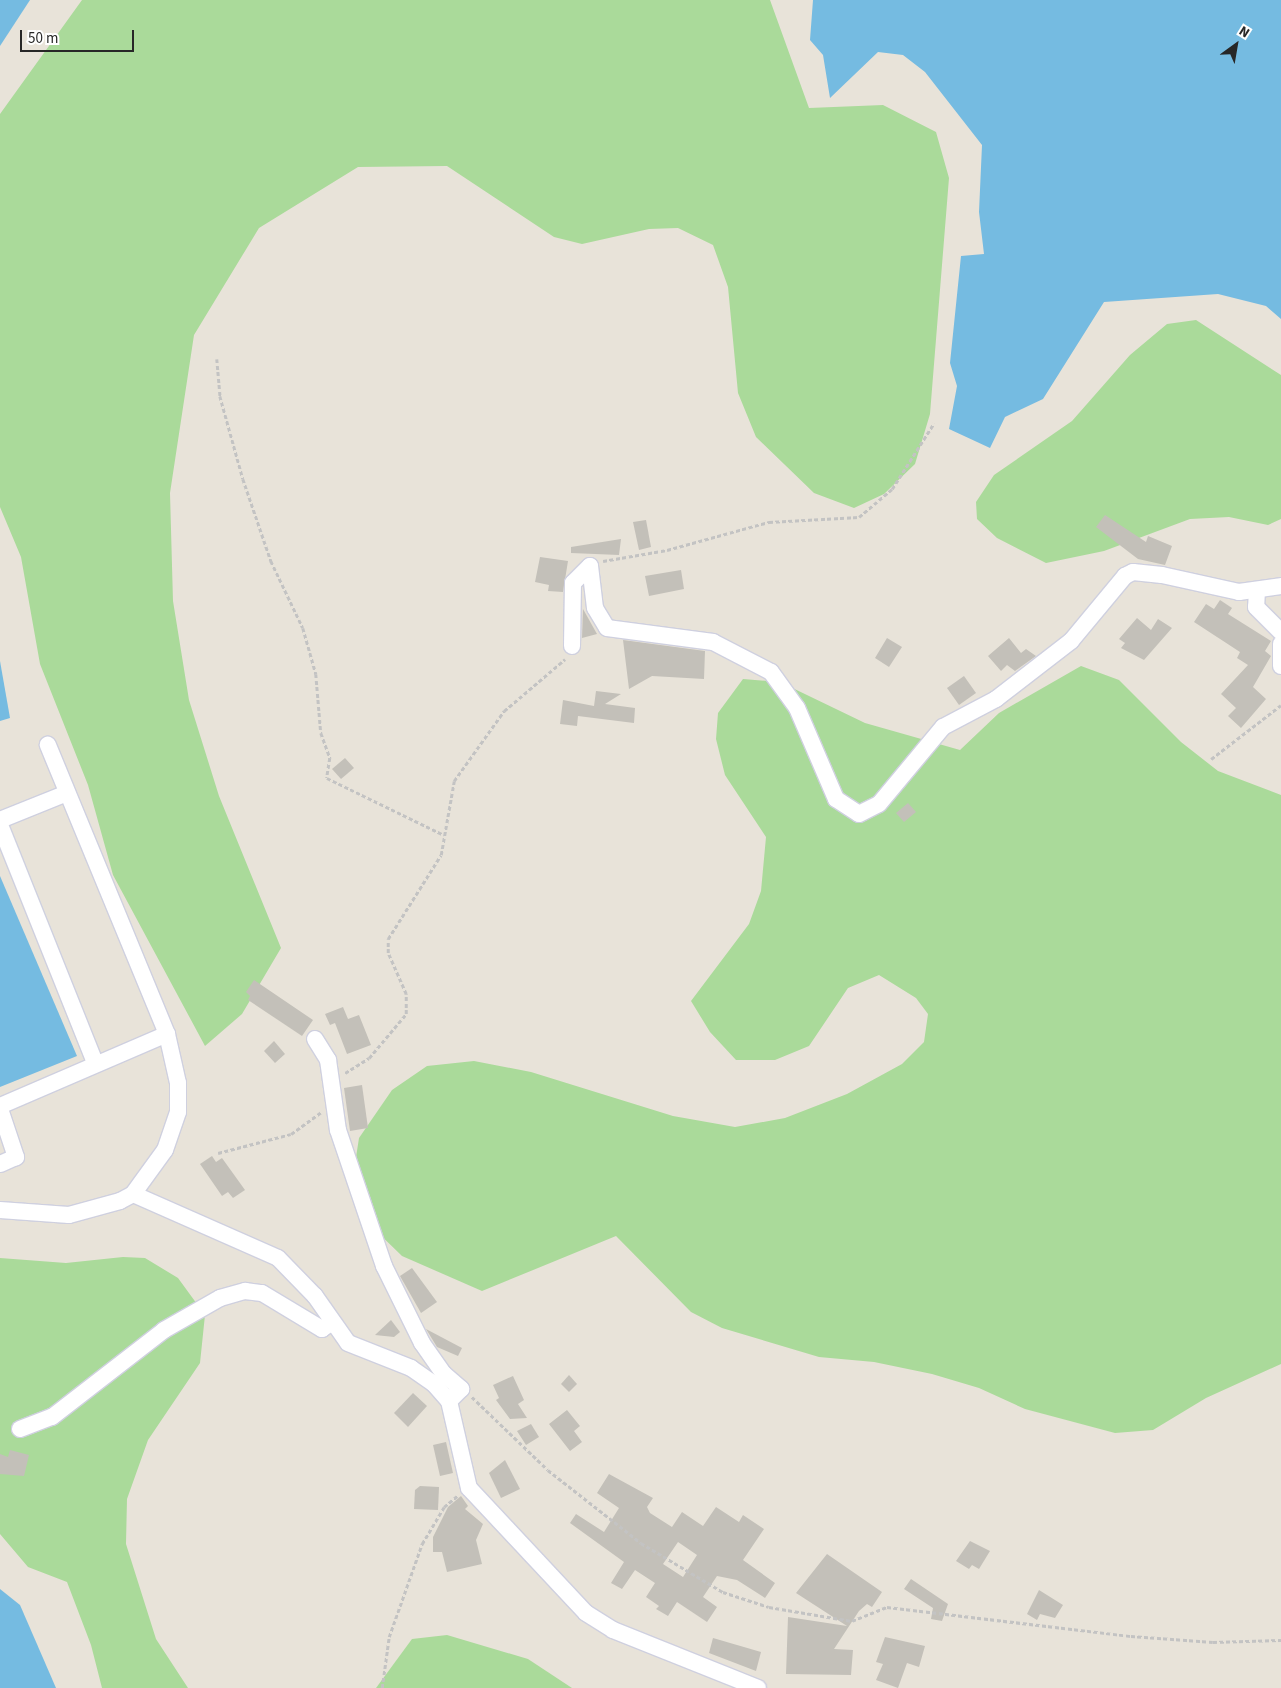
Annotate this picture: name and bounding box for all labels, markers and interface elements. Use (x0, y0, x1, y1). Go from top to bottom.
scale bar (22, 20, 136, 52)
north arrow (1211, 20, 1261, 70)
text: N (1235, 21, 1253, 43)
text: 50 m (28, 28, 58, 49)

